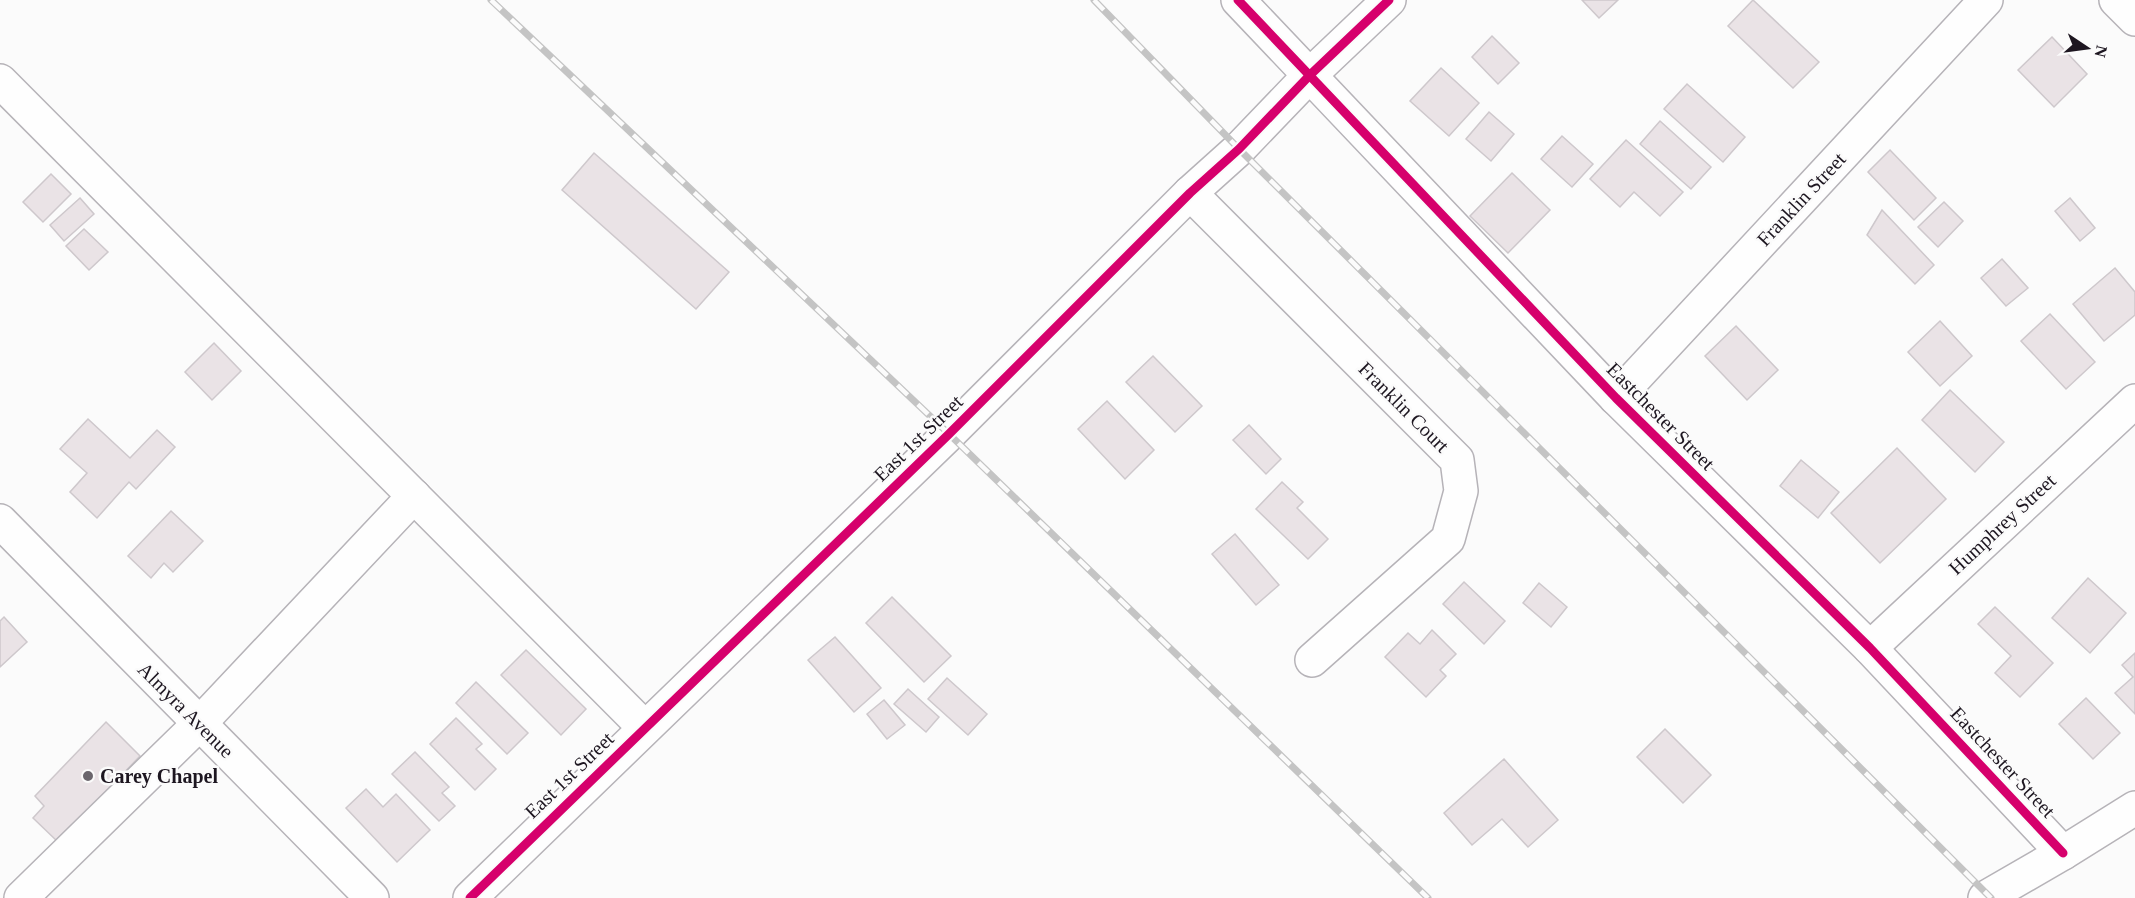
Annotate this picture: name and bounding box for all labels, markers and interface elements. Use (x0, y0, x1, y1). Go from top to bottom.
north arrow (2057, 18, 2117, 78)
text: N (2091, 44, 2111, 59)
street label: Franklin Street (1752, 148, 1850, 250)
street label: Franklin Court (1354, 357, 1454, 457)
street label: Eastchester Street (1603, 358, 1720, 475)
street label: East 1st Street (869, 390, 967, 486)
street label: Humphrey Street (1944, 469, 2061, 580)
street label: Almyra Avenue (133, 658, 238, 763)
street label: Eastchester Street (1946, 702, 2060, 822)
street label: East 1st Street (520, 727, 618, 823)
place label: Carey Chapel (100, 765, 218, 788)
marker: Carey Chapel (81, 769, 95, 783)

